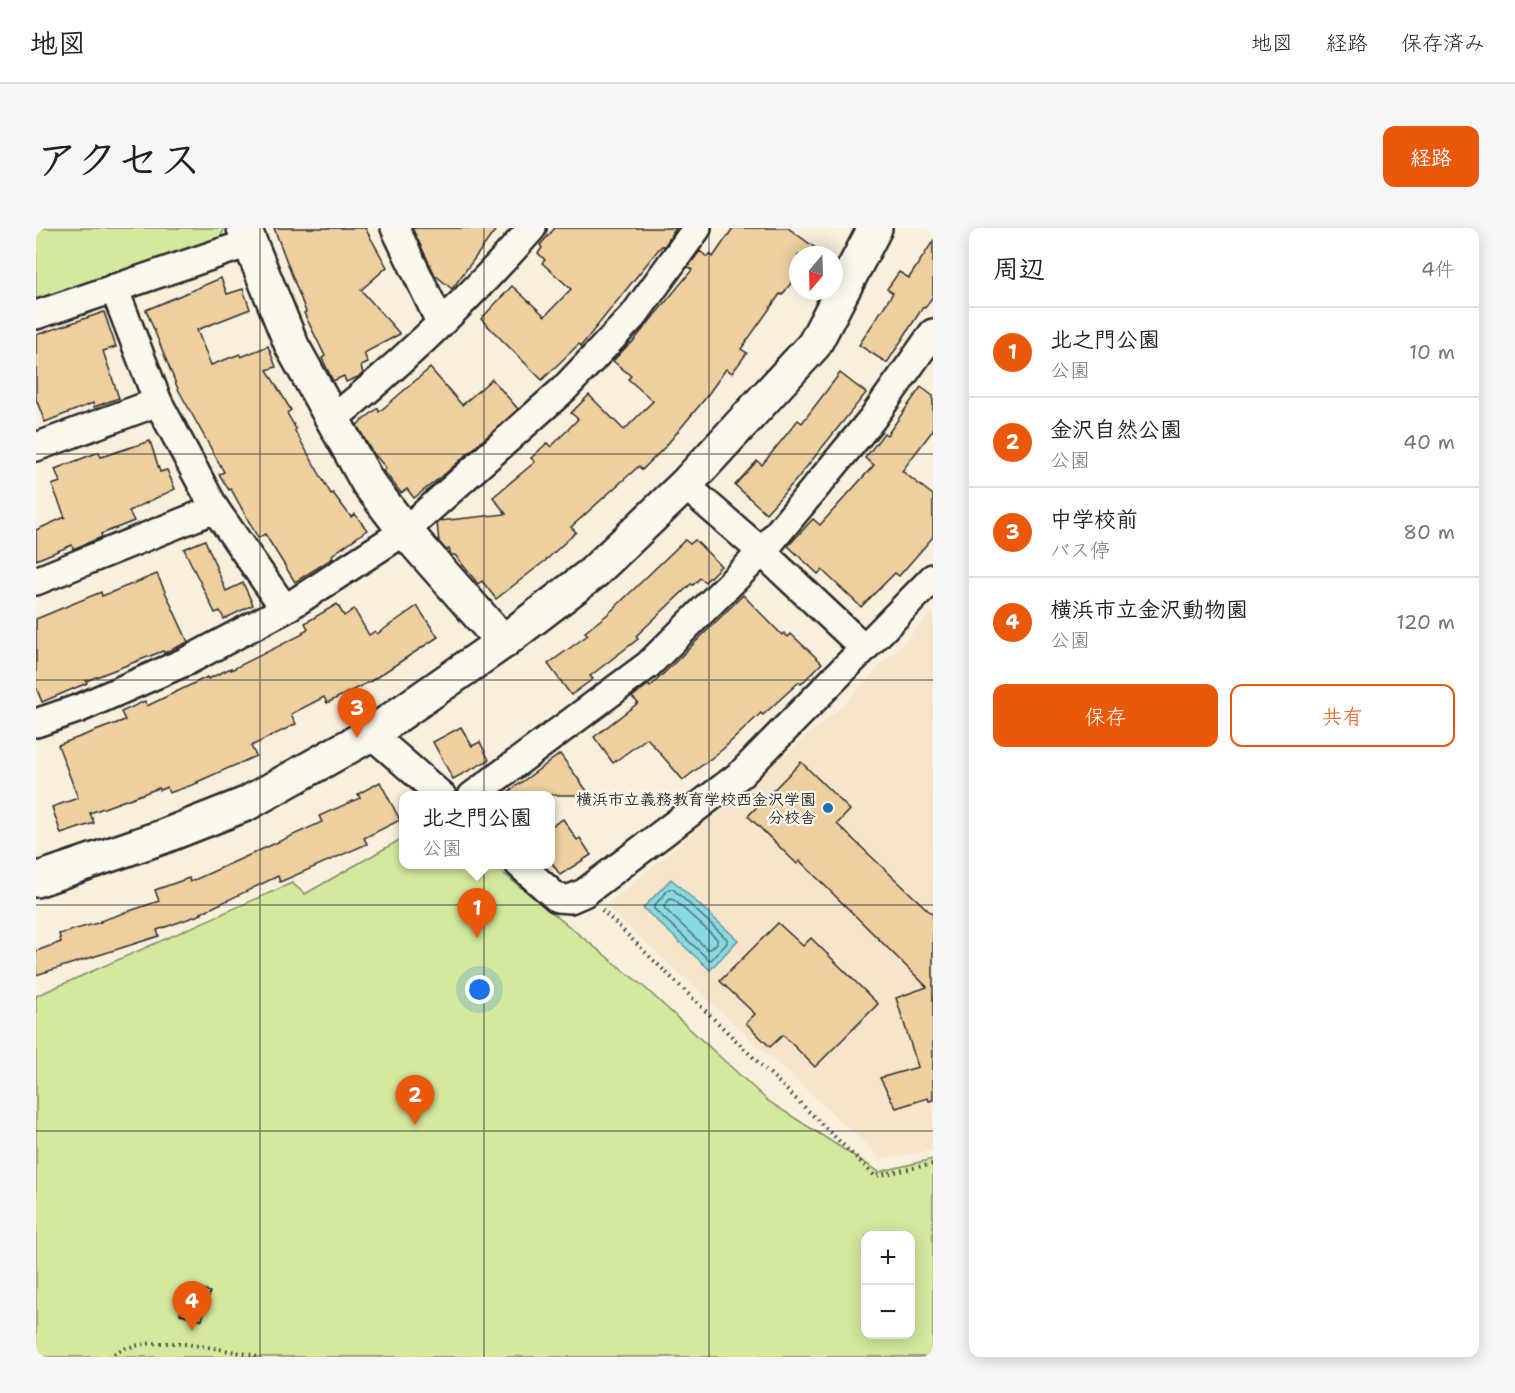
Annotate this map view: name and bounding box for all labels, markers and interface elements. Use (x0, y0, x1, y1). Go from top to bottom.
text: 地図 (30, 24, 86, 62)
text: 地図 (1251, 29, 1293, 57)
text: 経路 (1326, 29, 1368, 57)
text: 保存済み (1401, 29, 1485, 57)
button: 経路 (1383, 126, 1479, 187)
text: アクセス (36, 131, 201, 187)
north arrow (789, 246, 843, 300)
text: 周辺 (993, 251, 1045, 286)
text: 4件 (1421, 256, 1455, 282)
text: 北之門公園 (1050, 325, 1160, 354)
text: 1 (1008, 339, 1017, 365)
text: 10 m (1409, 339, 1455, 365)
text: 公園 (1050, 357, 1090, 383)
text: 金沢自然公園 (1050, 415, 1182, 444)
text: 2 (1006, 429, 1020, 455)
text: 40 m (1403, 429, 1455, 455)
text: 公園 (1050, 447, 1090, 473)
text: 中学校前 (1050, 505, 1138, 534)
text: 3 (1006, 519, 1020, 545)
text: 80 m (1403, 519, 1455, 545)
text: バス停 (1050, 537, 1110, 563)
text: 横浜市立金沢動物園 (1050, 595, 1248, 624)
text: 4 (1006, 609, 1020, 635)
text: 120 m (1396, 609, 1455, 635)
text: 公園 (1050, 627, 1090, 653)
button: 保存 (993, 684, 1218, 747)
button: 共有 (1230, 684, 1455, 747)
pin: 3 (338, 688, 376, 738)
place label: 横浜市立義務教育学校西金沢学園 分校舎 (576, 789, 816, 828)
popup (399, 791, 555, 869)
marker: 横浜市立義務教育学校西金沢学園 分校舎 (821, 801, 835, 815)
text: 北之門公園 (422, 803, 532, 832)
text: 公園 (422, 835, 462, 861)
pin: 1 (458, 888, 496, 938)
your location (465, 975, 494, 1004)
pin: 2 (396, 1076, 434, 1125)
map controls (861, 1231, 915, 1339)
button: + (861, 1231, 915, 1285)
pin: 4 (172, 1282, 212, 1331)
button: − (861, 1285, 915, 1339)

